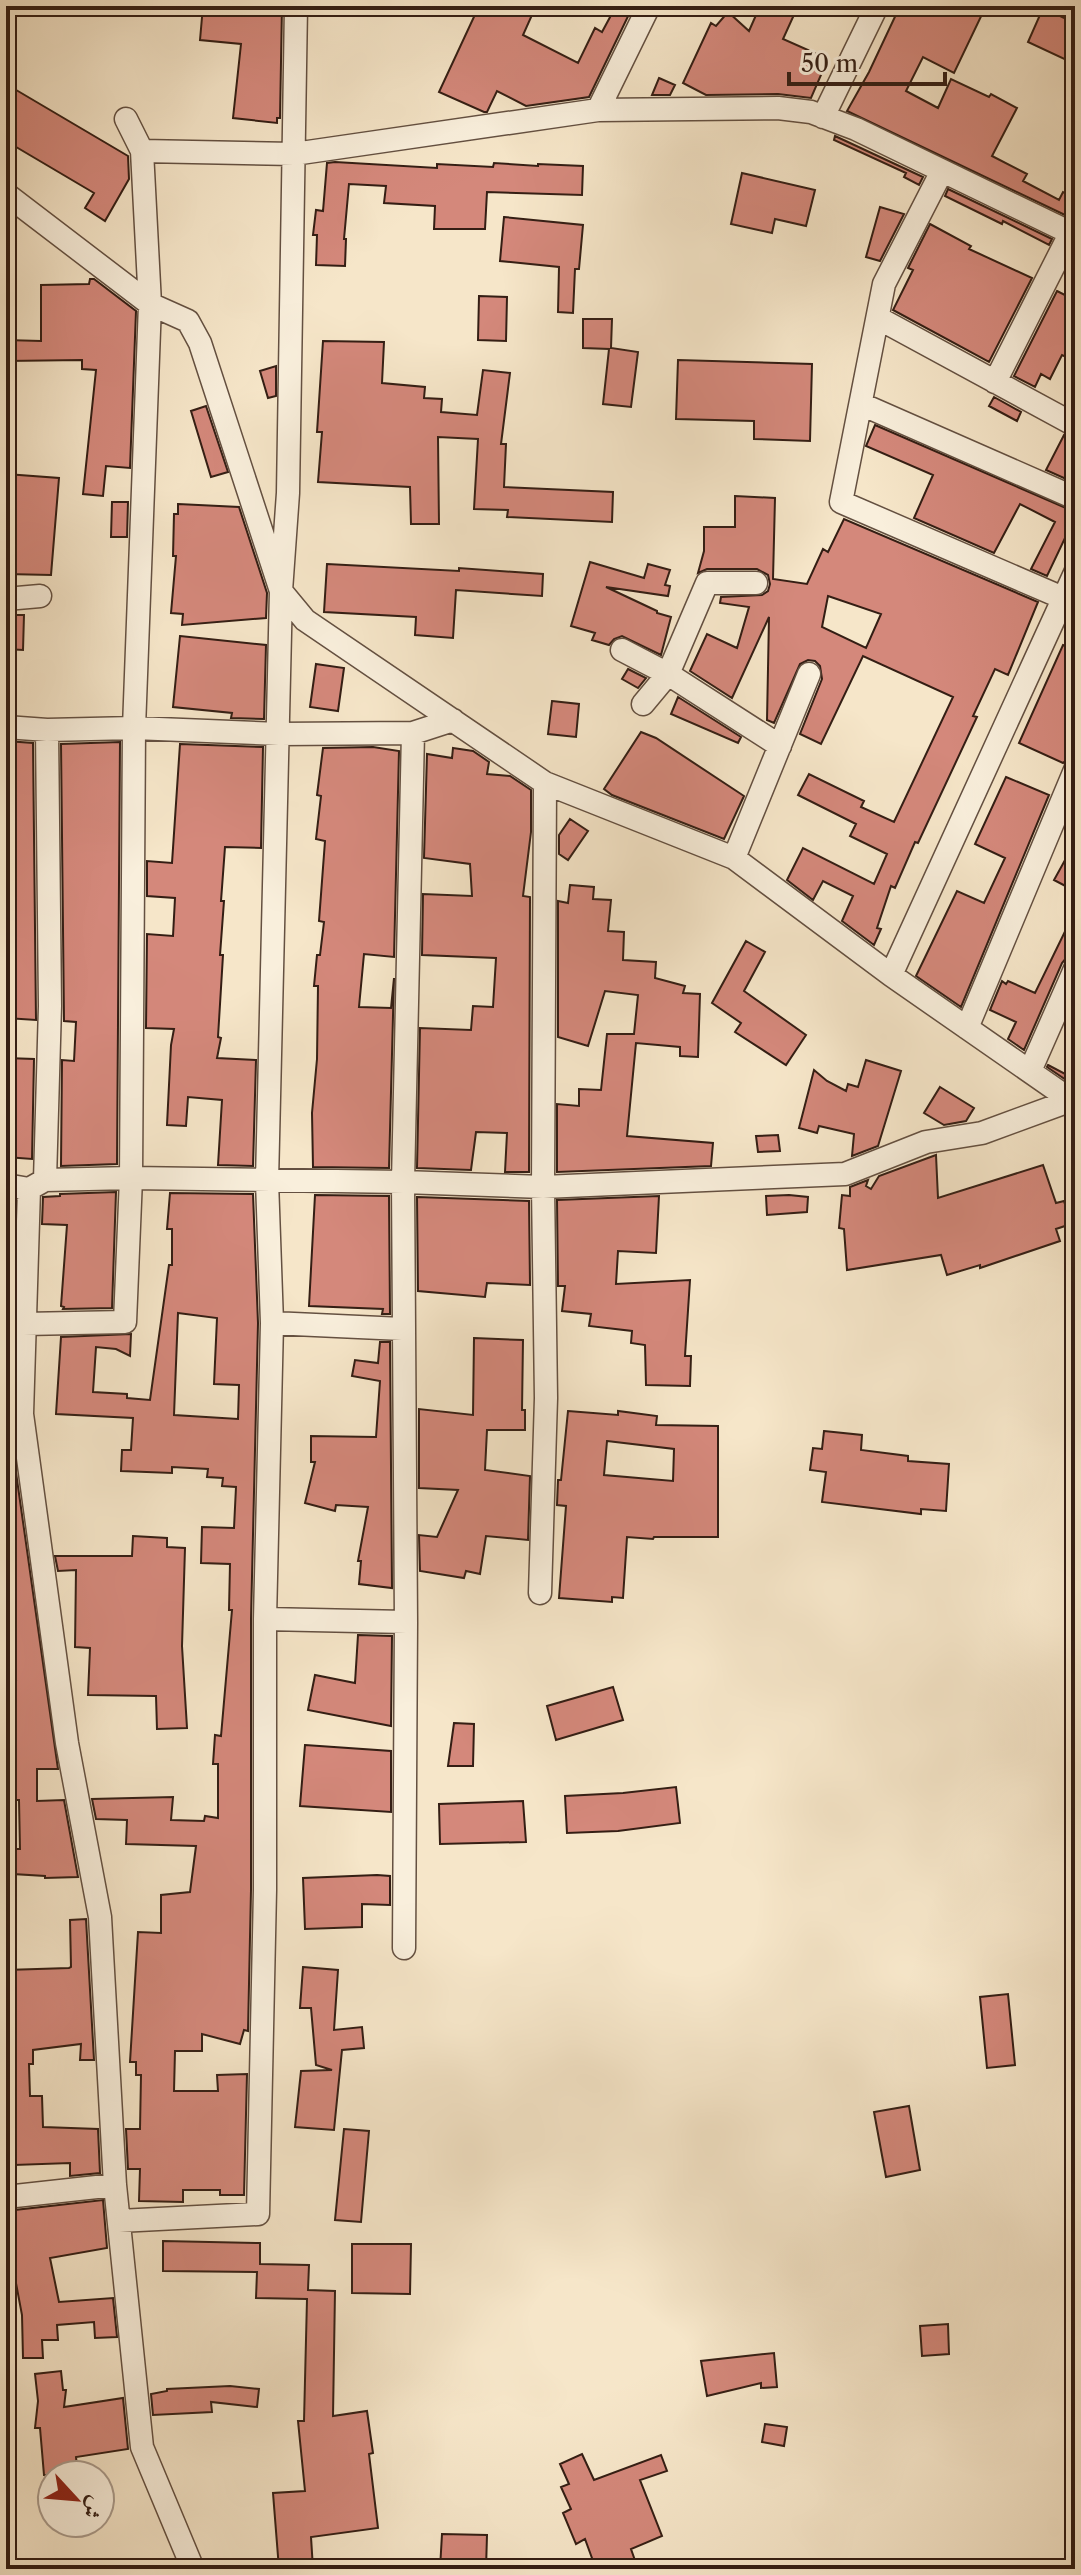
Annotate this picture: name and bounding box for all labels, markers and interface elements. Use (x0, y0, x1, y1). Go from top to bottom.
scale bar (789, 36, 945, 86)
text: 50 m (801, 49, 858, 78)
north arrow (36, 2459, 116, 2539)
text: ش (77, 2492, 110, 2523)

